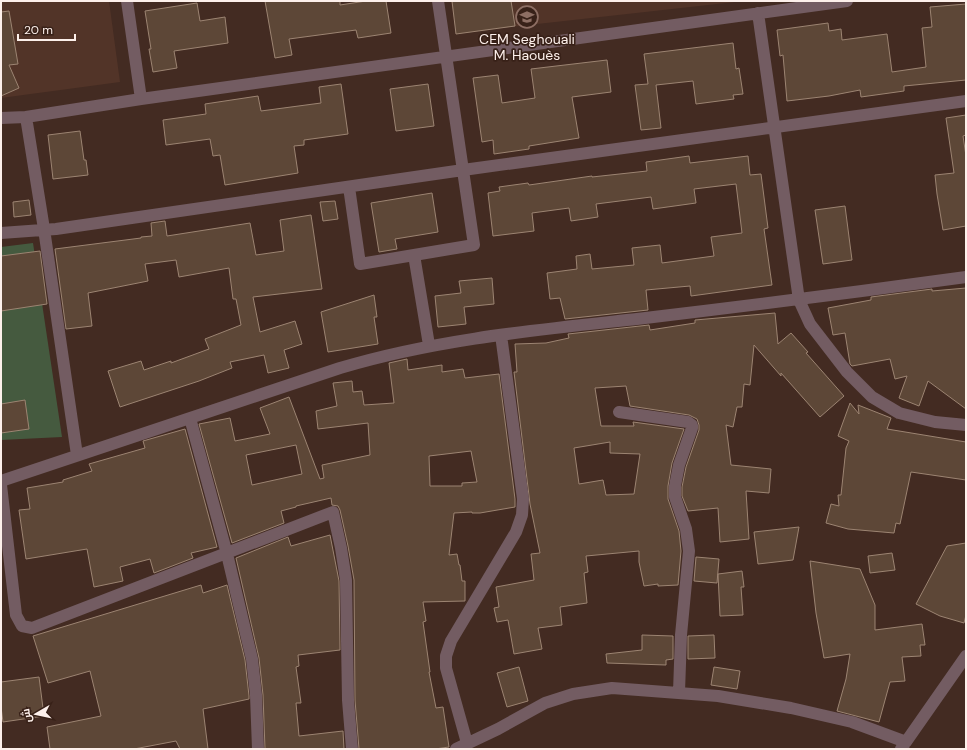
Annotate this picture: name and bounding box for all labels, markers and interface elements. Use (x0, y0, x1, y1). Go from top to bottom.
school or university icon: CEM Seghouali M. Haouès (514, 4, 540, 30)
scale bar (18, 16, 75, 42)
text: 20 m (24, 22, 53, 38)
place label: CEM Seghouali M. Haouès (479, 30, 575, 64)
north arrow (16, 694, 56, 734)
text: ش (18, 707, 34, 724)

